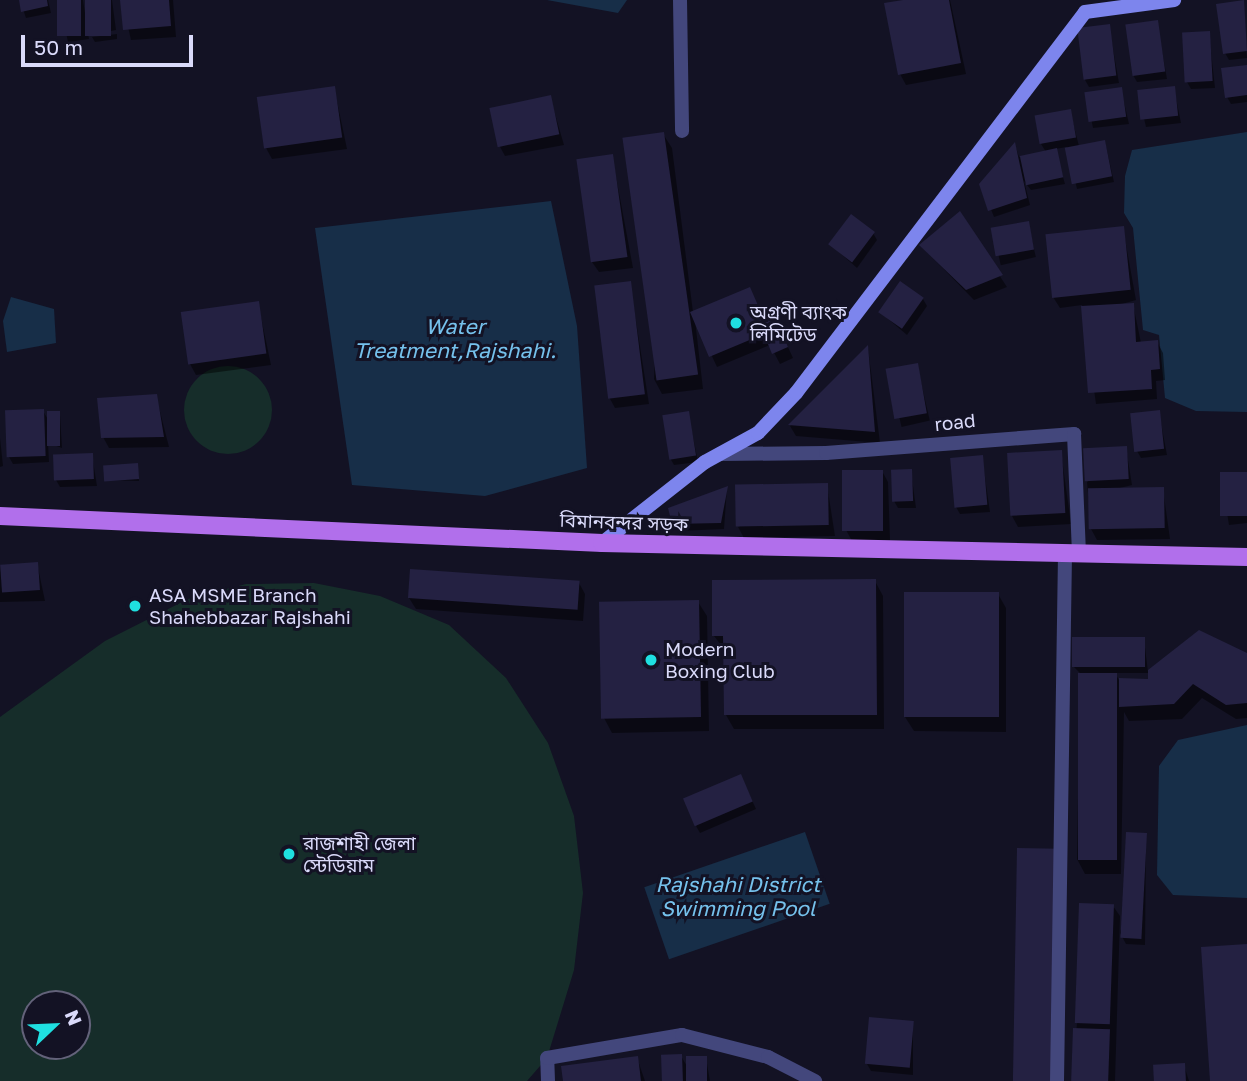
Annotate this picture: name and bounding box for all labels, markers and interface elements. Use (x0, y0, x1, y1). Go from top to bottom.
scale bar (24, 21, 196, 65)
text: 50 m (34, 34, 83, 60)
place label: অগ্রণী ব্যাংক লিমিটেড (750, 301, 847, 345)
water label: Water Treatment,Rajshahi. (354, 313, 556, 363)
marker: অগ্রণী ব্যাংক লিমিটেড (728, 315, 744, 331)
street label: road (933, 409, 977, 435)
street label: বিমানবন্দর সড়ক (559, 508, 689, 536)
place label: ASA MSME Branch Shahebbazar Rajshahi (149, 584, 351, 628)
marker: ASA MSME Branch Shahebbazar Rajshahi (127, 598, 143, 614)
place label: Modern Boxing Club (665, 638, 775, 682)
marker: Modern Boxing Club (643, 652, 659, 668)
place label: রাজশাহী জেলা স্টেডিয়াম (303, 832, 416, 876)
marker: রাজশাহী জেলা স্টেডিয়াম (281, 846, 297, 862)
water label: Rajshahi District Swimming Pool (656, 871, 820, 921)
north arrow (21, 990, 91, 1060)
text: N (61, 1006, 87, 1029)

